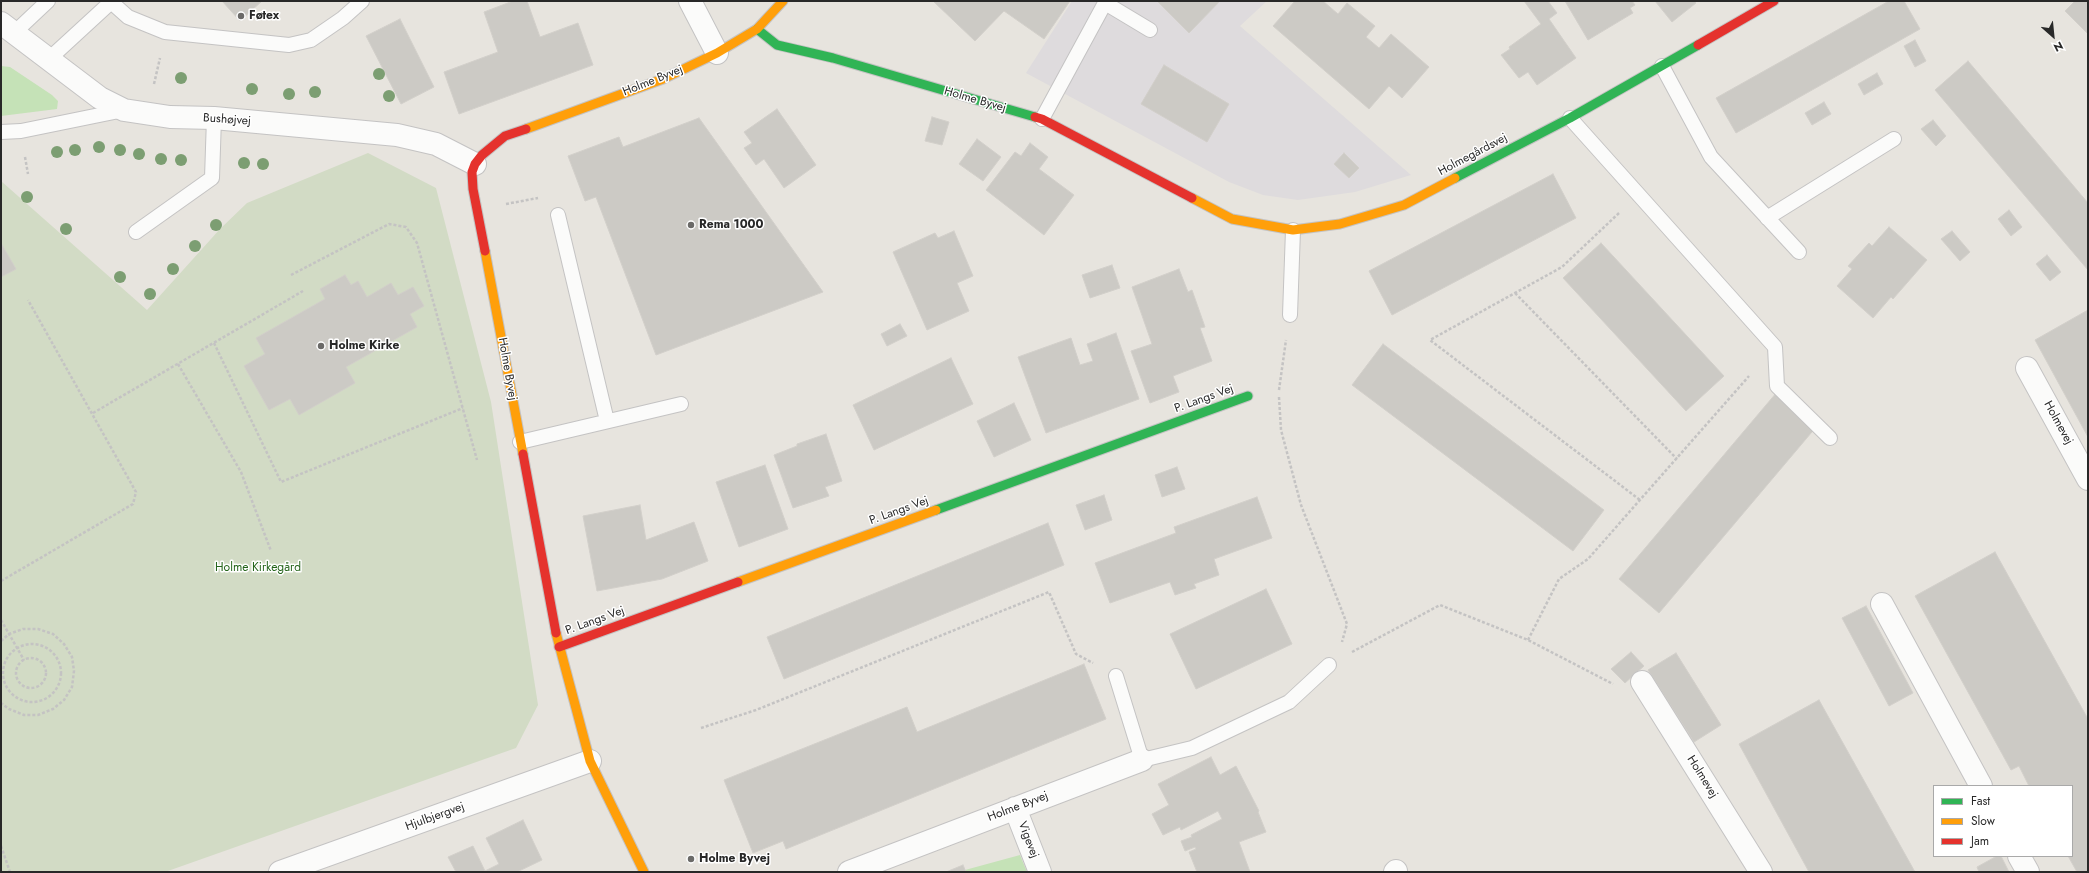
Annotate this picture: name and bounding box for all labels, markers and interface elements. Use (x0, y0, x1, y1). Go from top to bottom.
place label: Føtex (249, 9, 279, 23)
marker: Føtex (236, 11, 246, 21)
north arrow (2033, 16, 2073, 56)
text: N (2051, 38, 2066, 56)
street label: Holme Byvej (621, 62, 685, 100)
street label: Holme Byvej (942, 84, 1008, 116)
street label: Bushøjvej (203, 111, 251, 129)
street label: Holmegårdsvej (1436, 131, 1510, 179)
place label: Rema 1000 (699, 218, 763, 232)
marker: Rema 1000 (686, 220, 696, 230)
street label: Holme Byvej (494, 336, 520, 402)
place label: Holme Kirke (329, 339, 399, 353)
marker: Holme Kirke (316, 341, 326, 351)
street label: P. Langs Vej (1172, 382, 1236, 416)
street label: Holmevej (2040, 399, 2076, 447)
street label: P. Langs Vej (867, 494, 931, 528)
park label: Holme Kirkegård (215, 561, 301, 575)
street label: P. Langs Vej (563, 604, 627, 638)
street label: Holmevej (1683, 753, 1721, 801)
legend (1933, 785, 2073, 857)
street label: Holme Byvej (986, 789, 1050, 825)
text: Fast (1971, 792, 1990, 810)
street label: Hjulbjergvej (404, 800, 466, 834)
text: Slow (1971, 812, 1995, 830)
street label: Vigevej (1014, 820, 1042, 860)
text: Jam (1971, 832, 1989, 850)
place label: Holme Byvej (699, 852, 770, 866)
marker: Holme Byvej (686, 854, 696, 864)

